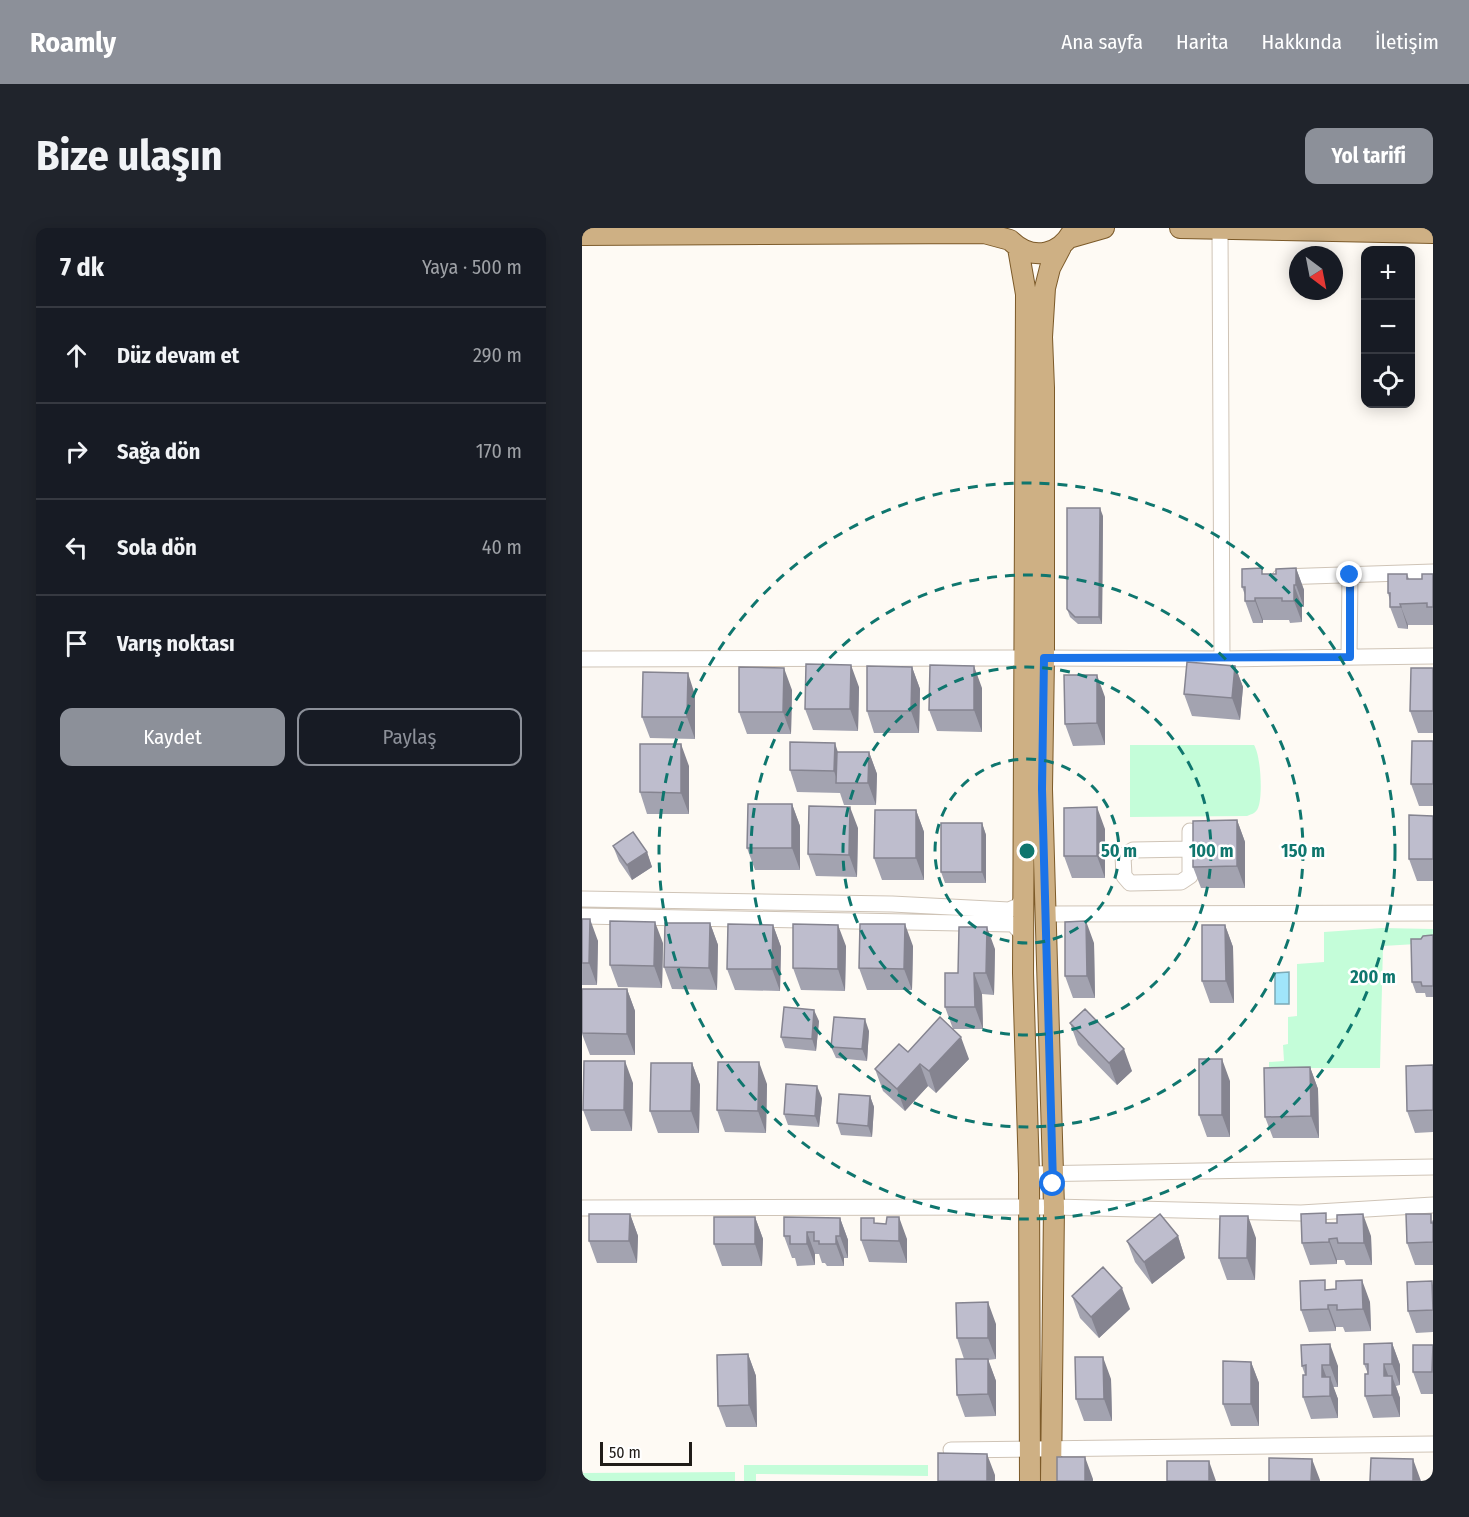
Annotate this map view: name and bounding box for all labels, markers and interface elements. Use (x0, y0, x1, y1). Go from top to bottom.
text: Roamly (30, 26, 116, 59)
text: Ana sayfa (1061, 29, 1143, 55)
text: Harita (1176, 29, 1229, 55)
text: Hakkında (1262, 29, 1342, 55)
text: İletişim (1375, 29, 1439, 55)
button: Yol tarifi (1305, 128, 1433, 184)
text: Bize ulaşın (36, 131, 223, 181)
north arrow (1289, 246, 1343, 300)
map controls (1361, 246, 1415, 408)
button: + (1361, 246, 1415, 300)
text: 7 dk (60, 252, 104, 283)
text: Yaya · 500 m (422, 255, 522, 279)
button: − (1361, 300, 1415, 354)
icon: ahead (60, 339, 93, 372)
text: Düz devam et (117, 342, 239, 369)
text: 290 m (473, 343, 522, 367)
button: locate (1361, 354, 1415, 408)
icon: right (60, 435, 93, 468)
text: Sağa dön (117, 438, 200, 465)
text: 170 m (476, 439, 522, 463)
icon: left (60, 531, 93, 564)
text: Sola dön (117, 534, 197, 561)
text: 40 m (482, 535, 522, 559)
route end (1336, 561, 1362, 587)
icon: arrive (60, 627, 93, 660)
text: Varış noktası (117, 630, 235, 657)
button: Kaydet (60, 708, 285, 766)
button: Paylaş (297, 708, 522, 766)
text: 50 m (1101, 840, 1137, 862)
text: 100 m (1189, 840, 1233, 862)
text: 150 m (1281, 840, 1325, 862)
centre of rings (1017, 841, 1037, 861)
text: 200 m (1349, 966, 1396, 988)
route start (1039, 1170, 1065, 1196)
scale bar (600, 1439, 692, 1466)
text: 50 m (609, 1443, 641, 1462)

